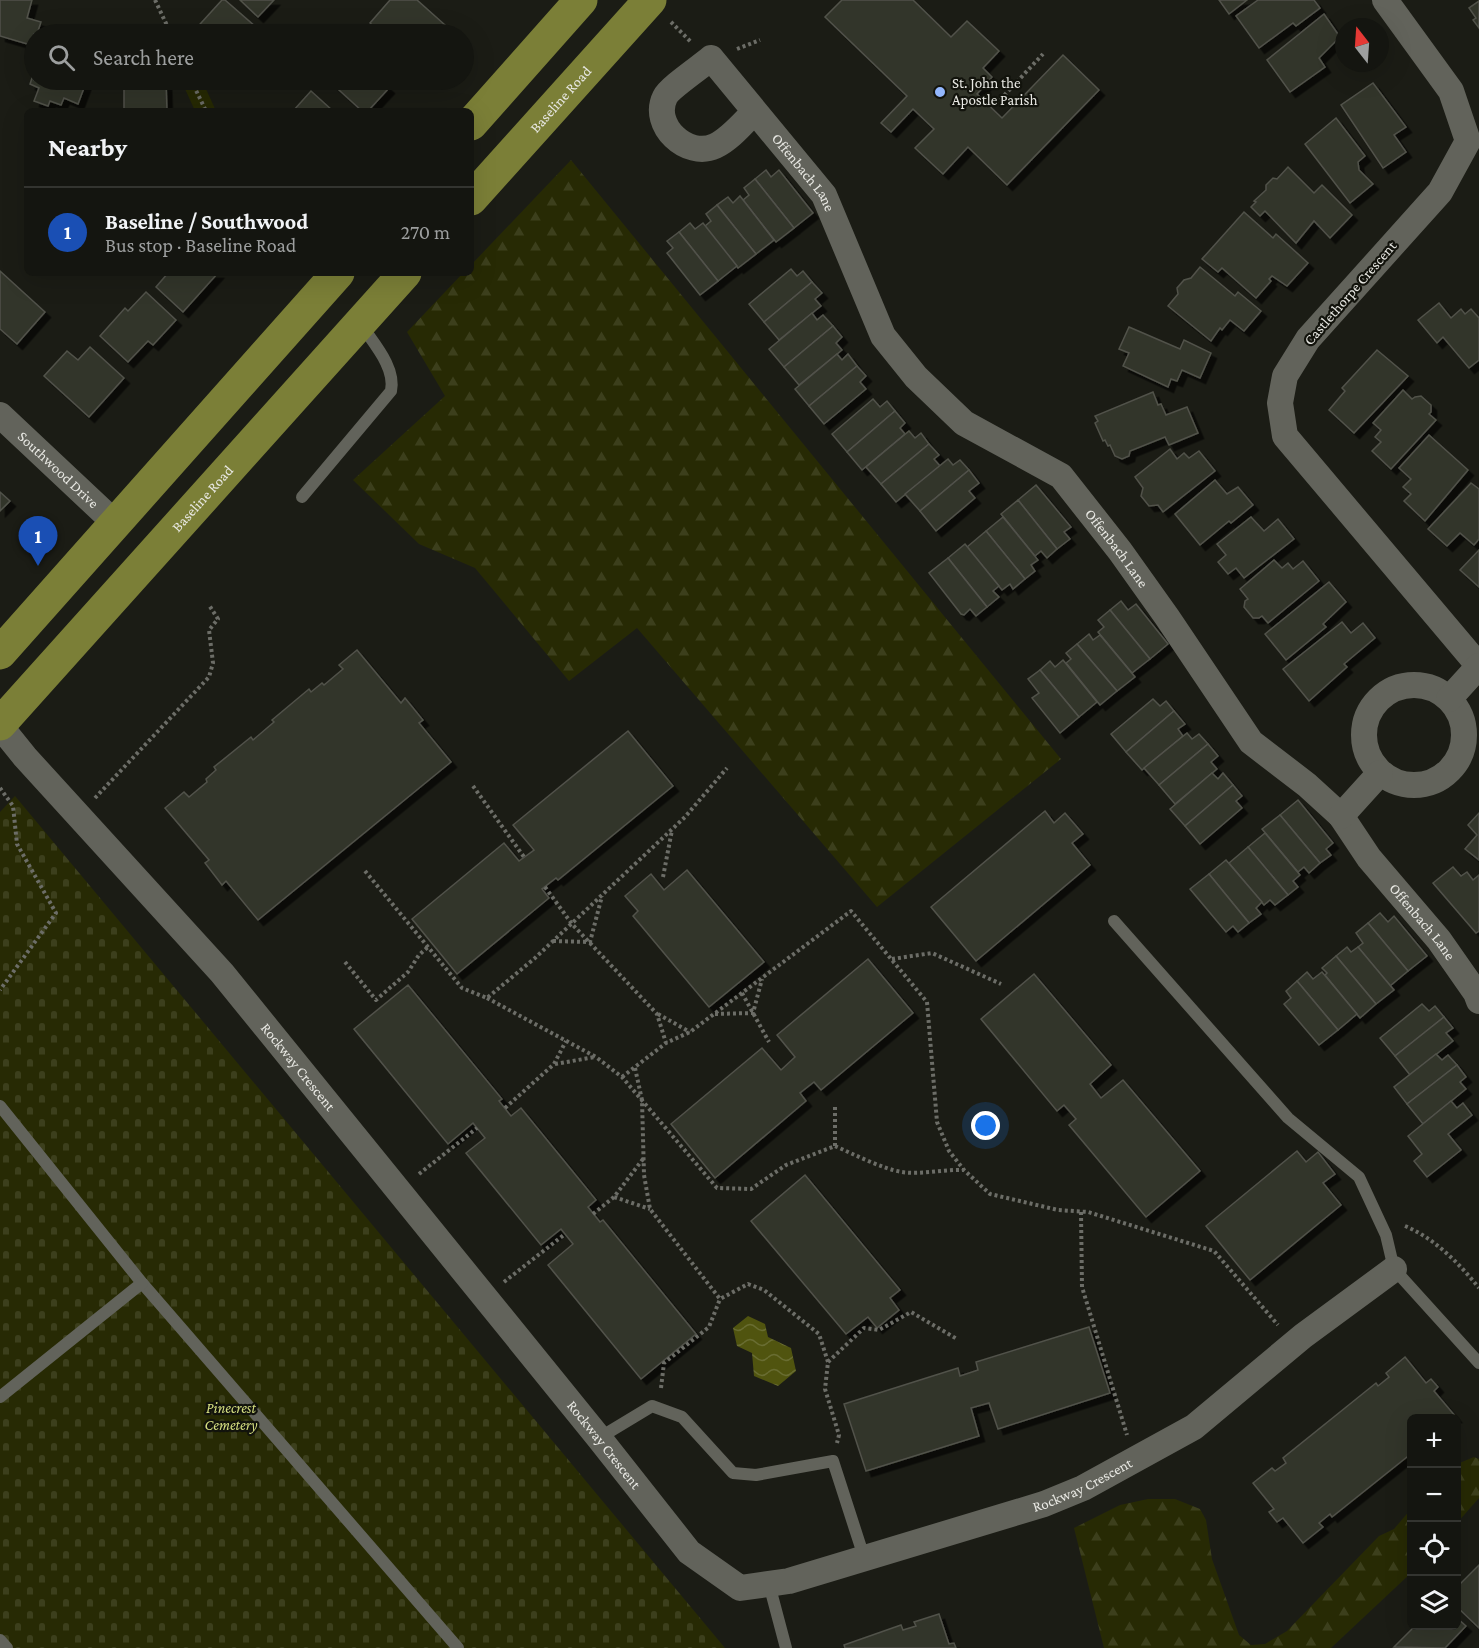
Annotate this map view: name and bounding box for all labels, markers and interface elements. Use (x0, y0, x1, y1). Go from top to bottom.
north arrow (1335, 18, 1389, 72)
search box (24, 24, 474, 90)
icon: search (45, 41, 78, 74)
text: Search here (93, 45, 194, 70)
street label: Baseline Road (527, 63, 595, 136)
place label: St. John the Apostle Parish (952, 75, 1038, 109)
marker: St. John the Apostle Parish (933, 85, 947, 99)
street label: Offenbach Lane (769, 130, 838, 214)
text: Nearby (48, 133, 127, 162)
text: Baseline / Southwood (105, 209, 308, 234)
text: 1 (64, 221, 71, 243)
text: 270 m (401, 221, 450, 243)
text: Bus stop · Baseline Road (105, 234, 296, 256)
street label: Castlethorpe Crescent (1301, 237, 1401, 349)
street label: Southwood Drive (15, 428, 102, 512)
street label: Baseline Road (169, 462, 236, 535)
street label: Offenbach Lane (1082, 506, 1152, 591)
pin: 1 (18, 516, 57, 566)
street label: Offenbach Lane (1386, 880, 1459, 963)
street label: Rockway Crescent (258, 1020, 339, 1115)
your location (971, 1111, 1000, 1140)
street label: Rockway Crescent (564, 1397, 645, 1493)
park label: Pinecrest Cemetery (204, 1400, 258, 1434)
map controls (1407, 1414, 1461, 1630)
button: + (1407, 1414, 1461, 1468)
street label: Rockway Crescent (1031, 1454, 1136, 1515)
button: − (1407, 1468, 1461, 1522)
button: locate (1407, 1522, 1461, 1576)
button: layers (1407, 1576, 1461, 1630)

